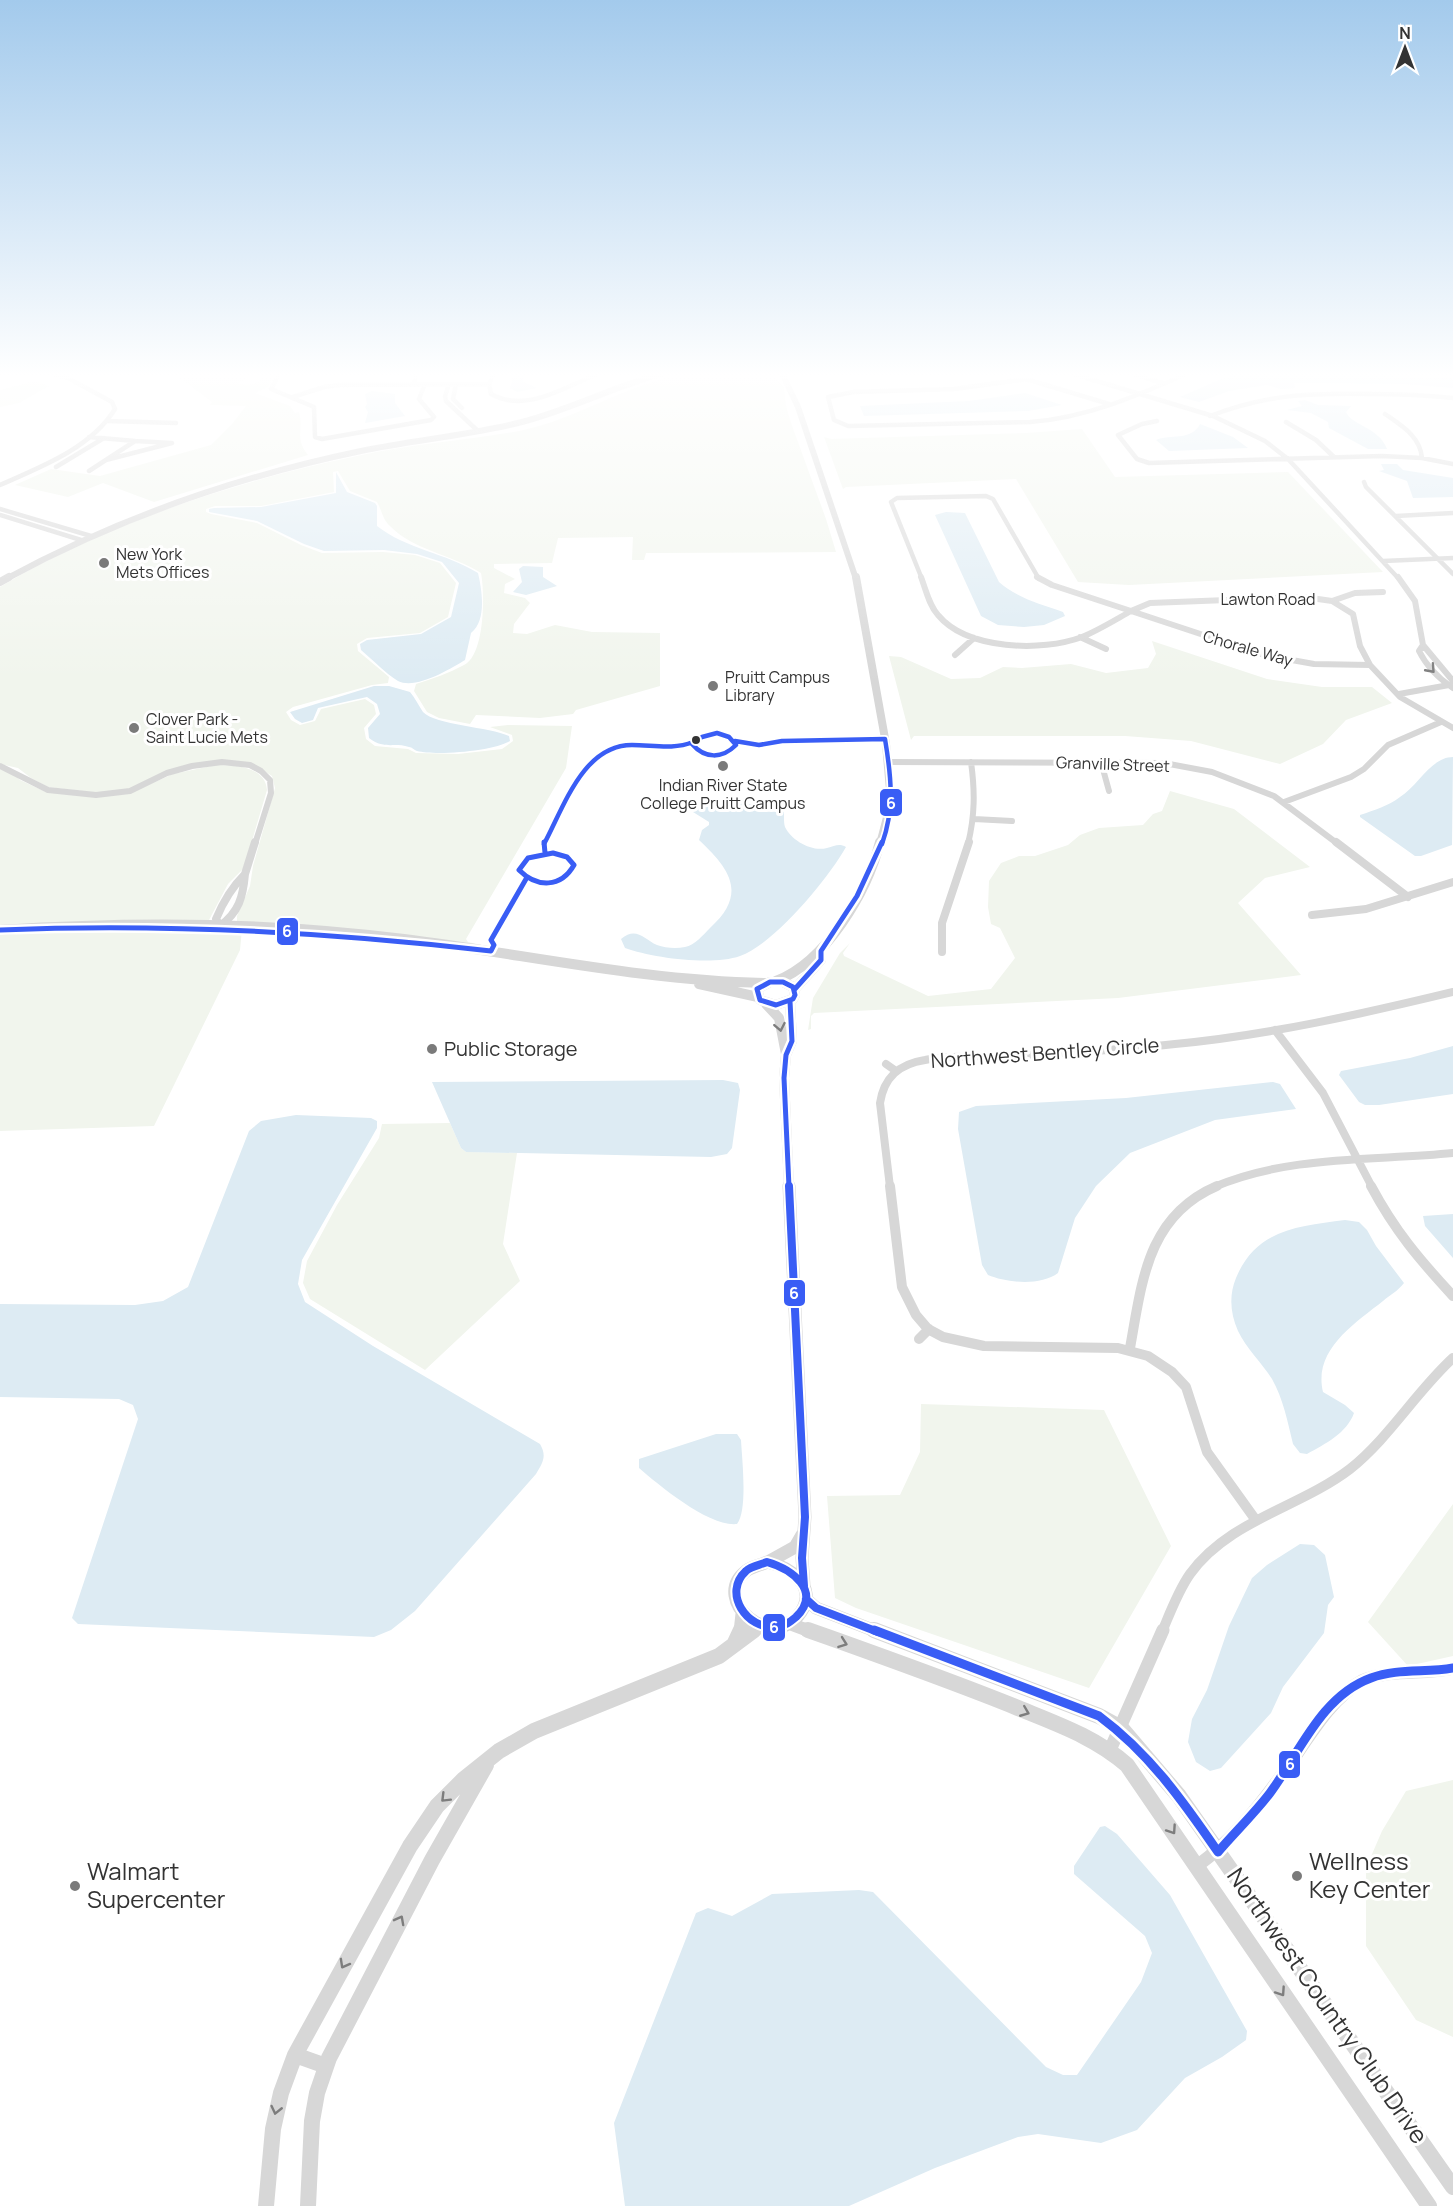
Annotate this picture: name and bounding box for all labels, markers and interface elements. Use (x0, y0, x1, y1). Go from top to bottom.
north arrow (1375, 18, 1435, 78)
text: N (1399, 22, 1411, 44)
place label: New York Mets Offices (116, 543, 209, 583)
marker: New York Mets Offices (97, 556, 111, 570)
street label: Lawton Road (1220, 588, 1316, 610)
street label: Chorale Way (1201, 625, 1296, 671)
one-way arrow (1424, 663, 1435, 673)
place label: Pruitt Campus Library (725, 666, 830, 706)
marker: Pruitt Campus Library (706, 679, 720, 693)
place label: Clover Park - Saint Lucie Mets (146, 708, 268, 748)
marker: Clover Park - Saint Lucie Mets (127, 721, 141, 735)
unlabelled marker (690, 734, 702, 746)
street label: Granville Street (1056, 751, 1170, 777)
marker: Indian River State College Pruitt Campus (716, 759, 730, 773)
place label: Indian River State College Pruitt Campus (641, 774, 805, 814)
line badge: 6 (879, 788, 903, 817)
text: 6 (886, 792, 896, 814)
line badge: 6 (276, 917, 299, 946)
text: 6 (282, 920, 292, 942)
one-way arrow (773, 1021, 786, 1031)
street label: Northwest Bentley Circle (930, 1031, 1160, 1074)
place label: Public Storage (444, 1035, 577, 1062)
marker: Public Storage (425, 1042, 439, 1056)
line badge: 6 (783, 1279, 806, 1307)
text: 6 (789, 1282, 799, 1304)
line badge: 6 (762, 1613, 786, 1642)
text: 6 (769, 1616, 779, 1638)
one-way arrow (837, 1635, 848, 1648)
one-way arrow (1019, 1705, 1030, 1717)
line badge: 6 (1278, 1750, 1301, 1779)
text: 6 (1285, 1753, 1295, 1775)
one-way arrow (442, 1790, 453, 1801)
one-way arrow (1165, 1823, 1176, 1834)
place label: Wellness Key Center (1309, 1844, 1431, 1905)
place label: Walmart Supercenter (87, 1854, 226, 1915)
street label: Northwest Country Club Drive (1220, 1861, 1436, 2150)
marker: Wellness Key Center (1290, 1869, 1304, 1883)
marker: Walmart Supercenter (68, 1879, 82, 1893)
one-way arrow (393, 1916, 404, 1926)
one-way arrow (340, 1958, 351, 1968)
one-way arrow (1274, 1985, 1285, 1996)
one-way arrow (270, 2105, 283, 2115)

